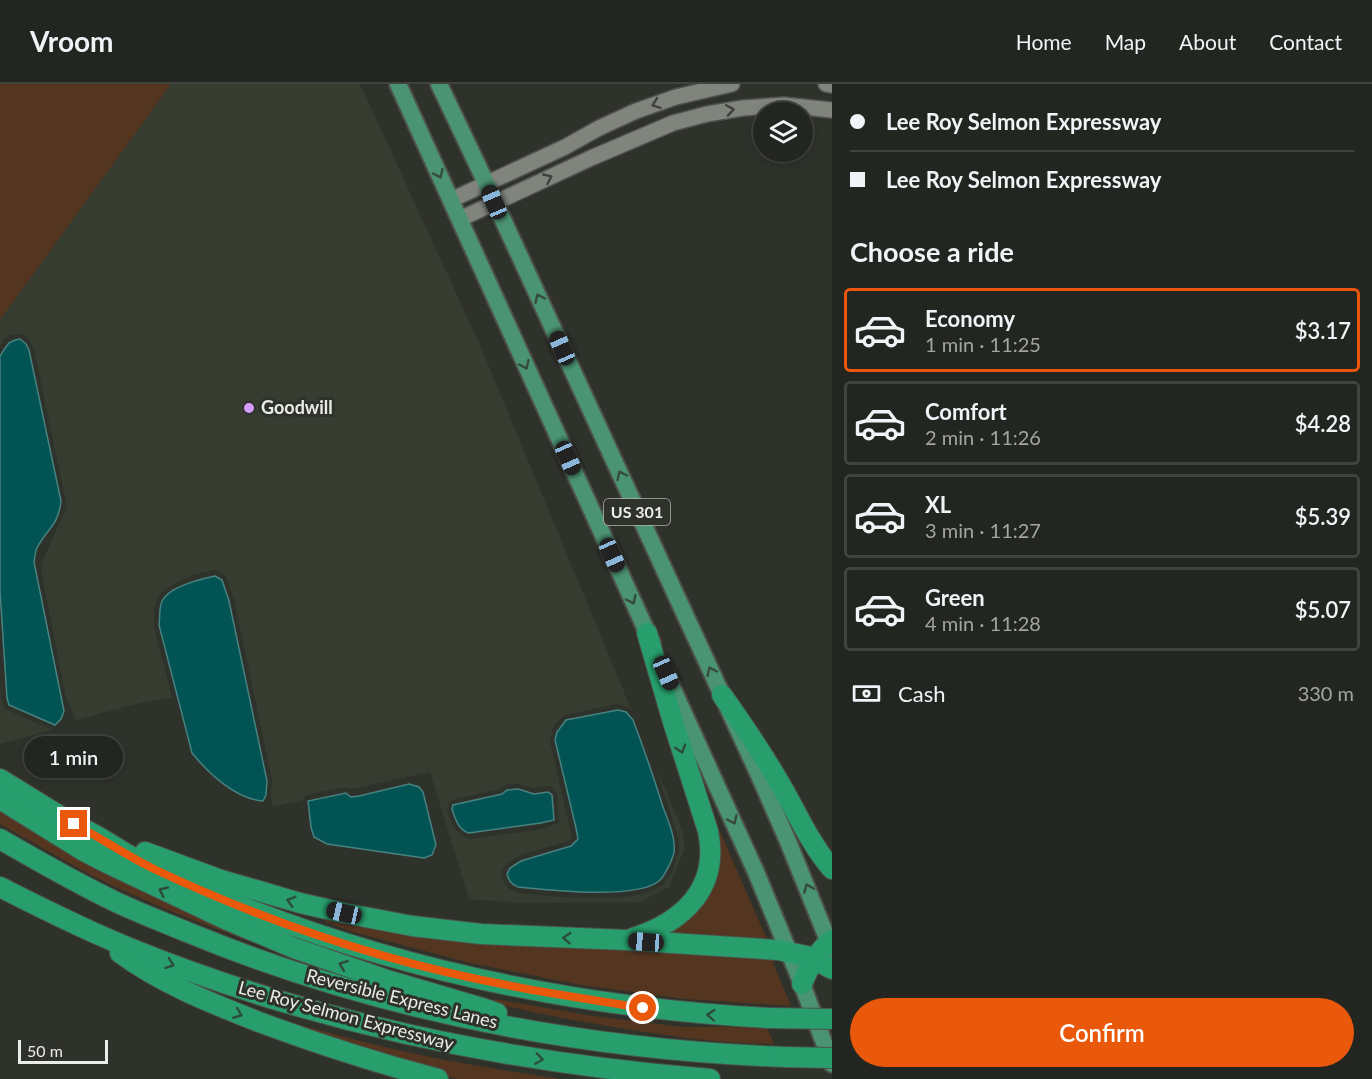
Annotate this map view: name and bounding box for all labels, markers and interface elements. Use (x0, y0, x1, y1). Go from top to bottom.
text: Vroom (30, 24, 114, 58)
text: Home (1016, 29, 1072, 54)
text: Map (1105, 29, 1146, 54)
text: About (1179, 29, 1236, 54)
text: Contact (1269, 29, 1342, 54)
one-way arrow (651, 97, 662, 110)
map controls (753, 102, 813, 162)
button: layers (753, 102, 813, 162)
one-way arrow (724, 104, 734, 117)
text: Lee Roy Selmon Expressway (886, 108, 1161, 135)
text: Lee Roy Selmon Expressway (886, 166, 1161, 193)
one-way arrow (431, 168, 443, 179)
one-way arrow (541, 173, 552, 185)
car (479, 182, 509, 222)
text: Choose a ride (850, 235, 1014, 268)
one-way arrow (534, 294, 546, 305)
icon: car (853, 303, 907, 357)
text: Economy (925, 305, 1015, 332)
text: $3.17 (1295, 317, 1351, 344)
car (546, 328, 578, 368)
text: 1 min · 11:25 (925, 332, 1041, 356)
one-way arrow (518, 359, 530, 370)
place label: Goodwill (261, 396, 333, 418)
icon: car (853, 396, 907, 450)
text: Comfort (925, 398, 1007, 425)
marker: Goodwill (242, 401, 256, 415)
text: $4.28 (1295, 410, 1351, 437)
text: 2 min · 11:26 (925, 425, 1041, 449)
car (552, 438, 584, 478)
one-way arrow (616, 471, 628, 482)
icon: car (853, 489, 907, 543)
text: XL (925, 491, 951, 518)
road number: US 301 (604, 499, 670, 525)
text: $5.39 (1295, 503, 1351, 530)
text: 3 min · 11:27 (925, 518, 1041, 542)
car (596, 535, 628, 575)
icon: car (853, 582, 907, 636)
text: Green (925, 584, 985, 611)
one-way arrow (625, 594, 637, 605)
text: $5.07 (1295, 596, 1351, 623)
text: 4 min · 11:28 (925, 611, 1041, 635)
car (650, 653, 682, 693)
one-way arrow (706, 667, 718, 678)
icon: cash (850, 677, 883, 710)
text: Cash (898, 680, 945, 707)
text: 330 m (1298, 681, 1354, 705)
callout: 1 min (25, 737, 124, 779)
one-way arrow (674, 743, 686, 754)
text: 1 min (49, 745, 98, 769)
route end (60, 810, 87, 837)
one-way arrow (725, 813, 737, 824)
one-way arrow (803, 883, 815, 894)
one-way arrow (159, 886, 170, 898)
one-way arrow (287, 896, 297, 908)
car (324, 900, 364, 926)
one-way arrow (563, 931, 572, 944)
car (627, 932, 665, 952)
one-way arrow (164, 957, 175, 970)
one-way arrow (338, 960, 349, 973)
street label: Reversible Express Lanes (304, 964, 500, 1033)
street label: Lee Roy Selmon Expressway (236, 976, 457, 1055)
route start (629, 994, 656, 1021)
button: Confirm (850, 998, 1354, 1067)
one-way arrow (233, 1006, 243, 1019)
one-way arrow (707, 1008, 716, 1021)
scale bar (18, 1037, 108, 1064)
text: 50 m (27, 1041, 63, 1060)
one-way arrow (534, 1053, 543, 1065)

